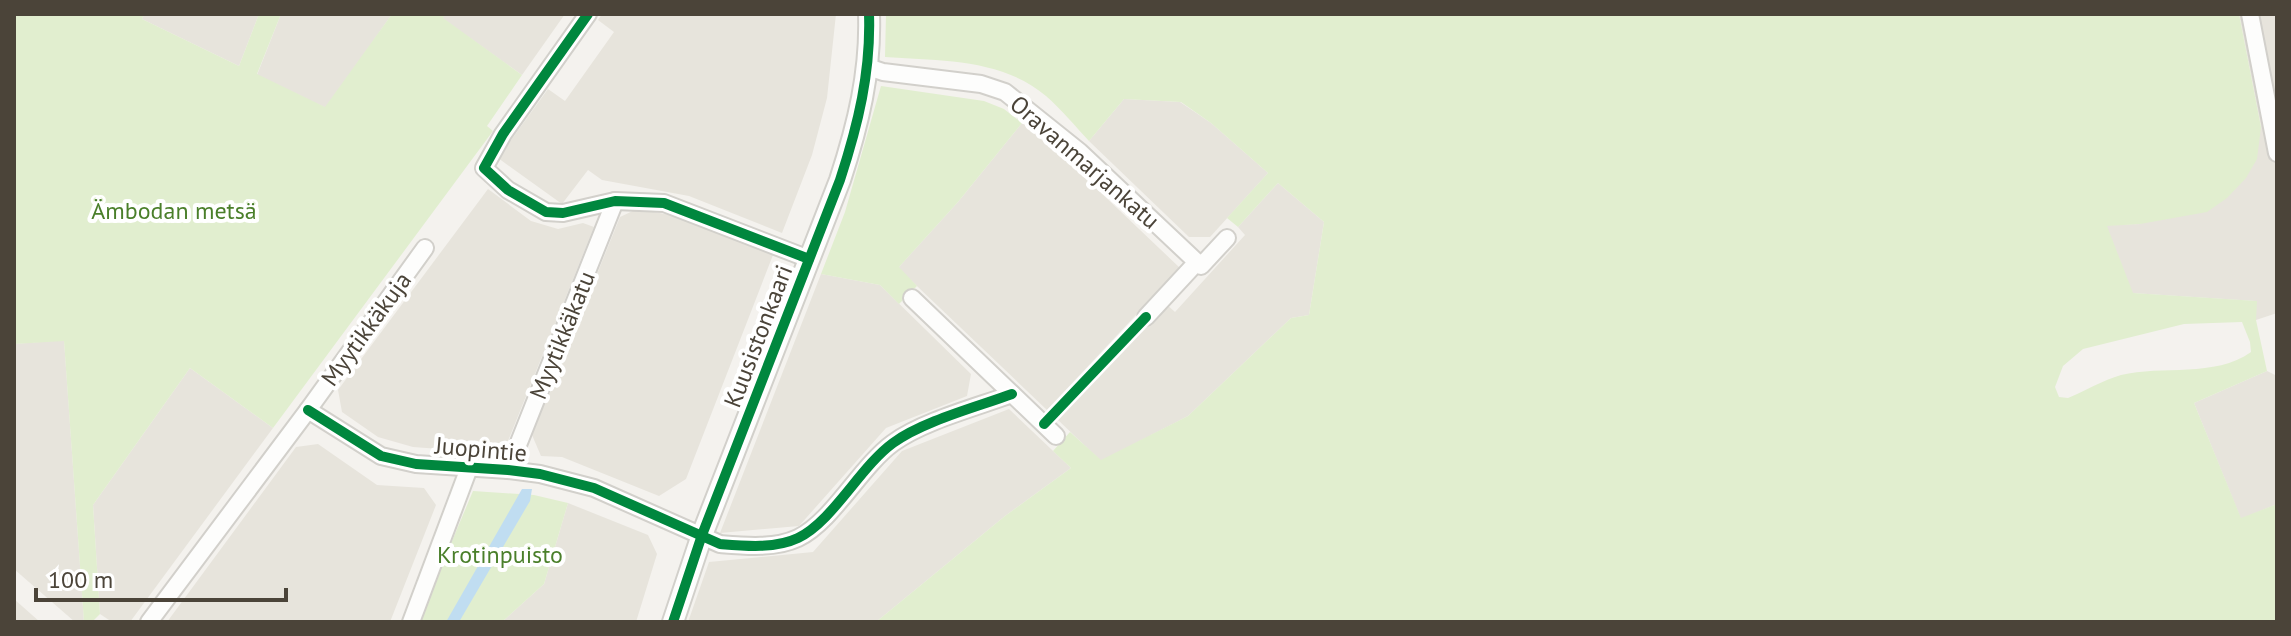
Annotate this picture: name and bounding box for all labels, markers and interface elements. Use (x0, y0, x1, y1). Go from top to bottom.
street label: Oravanmarjankatu (1004, 88, 1166, 236)
park label: Ämbodan metsä (91, 195, 257, 226)
street label: Kuusistonkaari (717, 260, 799, 412)
street label: Myytikkäkuja (314, 266, 418, 392)
street label: Myytikkäkatu (522, 266, 602, 404)
street label: Juopintie (433, 429, 528, 468)
park label: Krotinpuisto (437, 539, 563, 570)
scale bar (36, 552, 286, 602)
text: 100 m (48, 564, 113, 595)

